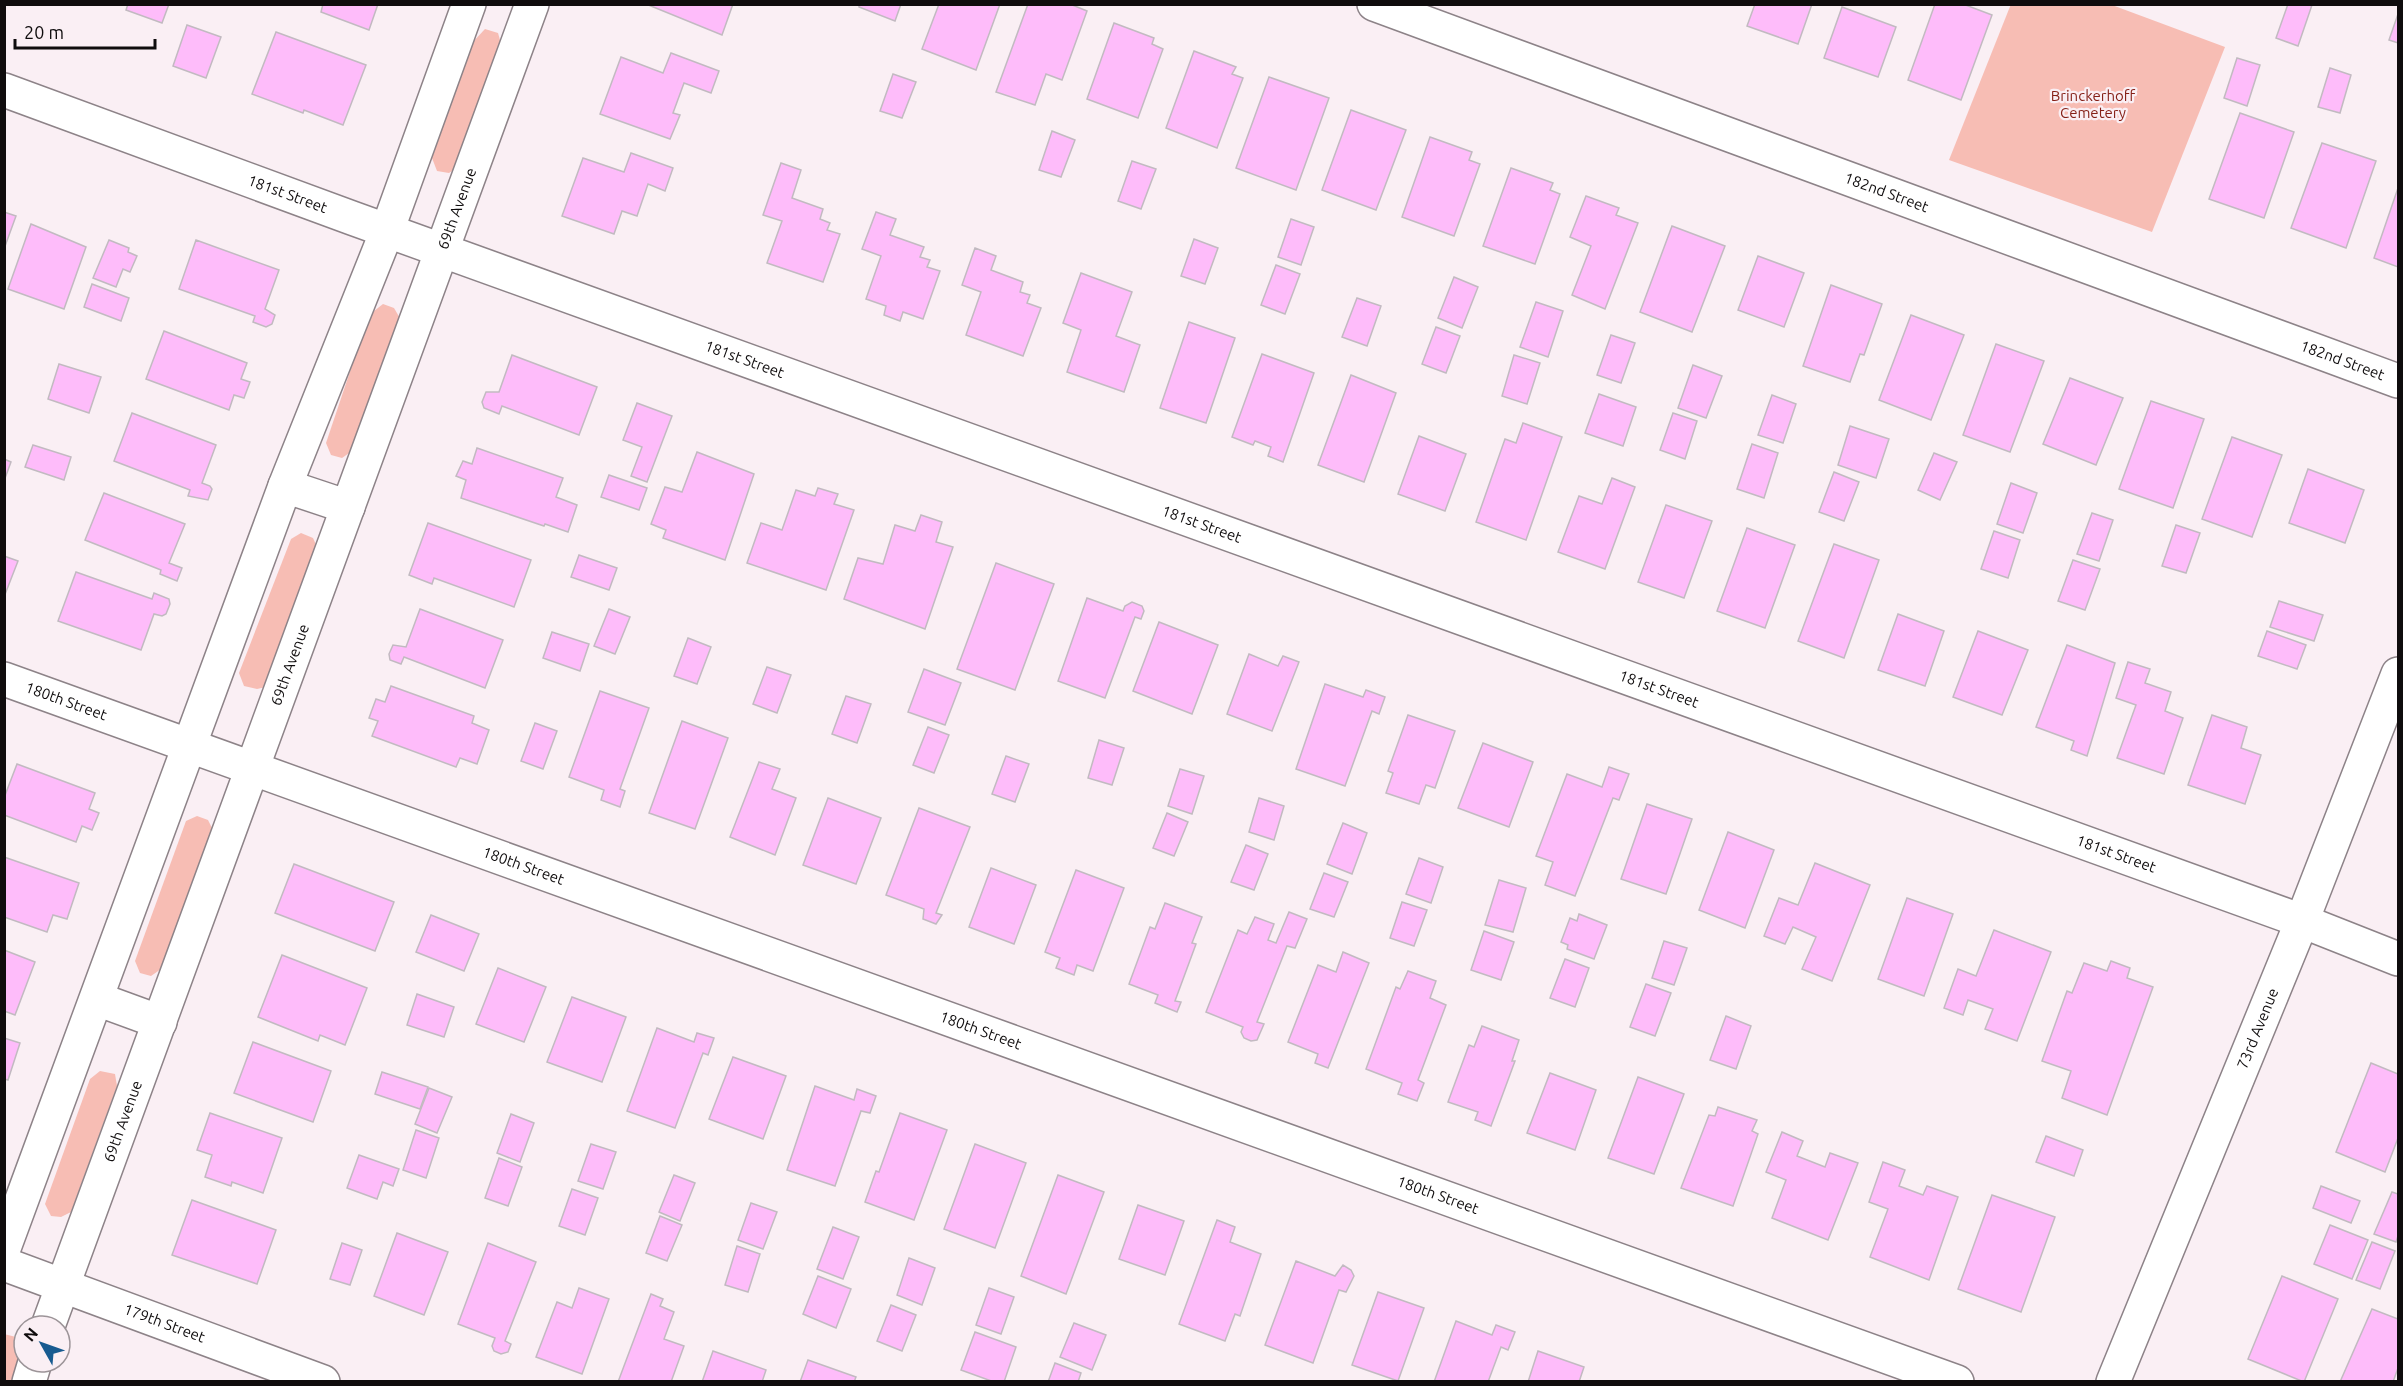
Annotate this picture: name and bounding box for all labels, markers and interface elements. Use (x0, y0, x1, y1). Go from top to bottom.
scale bar (15, 12, 154, 50)
text: 20 m (24, 22, 64, 42)
park label: Brinckerhoff Cemetery (2051, 87, 2136, 121)
street label: 69th Avenue (434, 165, 479, 251)
street label: 182nd Street (1842, 169, 1931, 215)
street label: 181st Street (246, 171, 330, 216)
street label: 181st Street (703, 337, 787, 381)
street label: 182nd Street (2298, 337, 2387, 383)
street label: 181st Street (1160, 502, 1244, 546)
street label: 69th Avenue (267, 622, 312, 708)
street label: 181st Street (1617, 667, 1701, 711)
street label: 180th Street (23, 678, 109, 723)
street label: 181st Street (2074, 831, 2158, 876)
street label: 180th Street (481, 843, 567, 888)
street label: 73rd Avenue (2233, 986, 2282, 1071)
street label: 180th Street (938, 1008, 1024, 1053)
street label: 69th Avenue (100, 1078, 145, 1164)
street label: 180th Street (1395, 1172, 1481, 1217)
street label: 179th Street (122, 1300, 208, 1346)
north arrow (12, 1314, 72, 1374)
text: N (20, 1324, 41, 1345)

